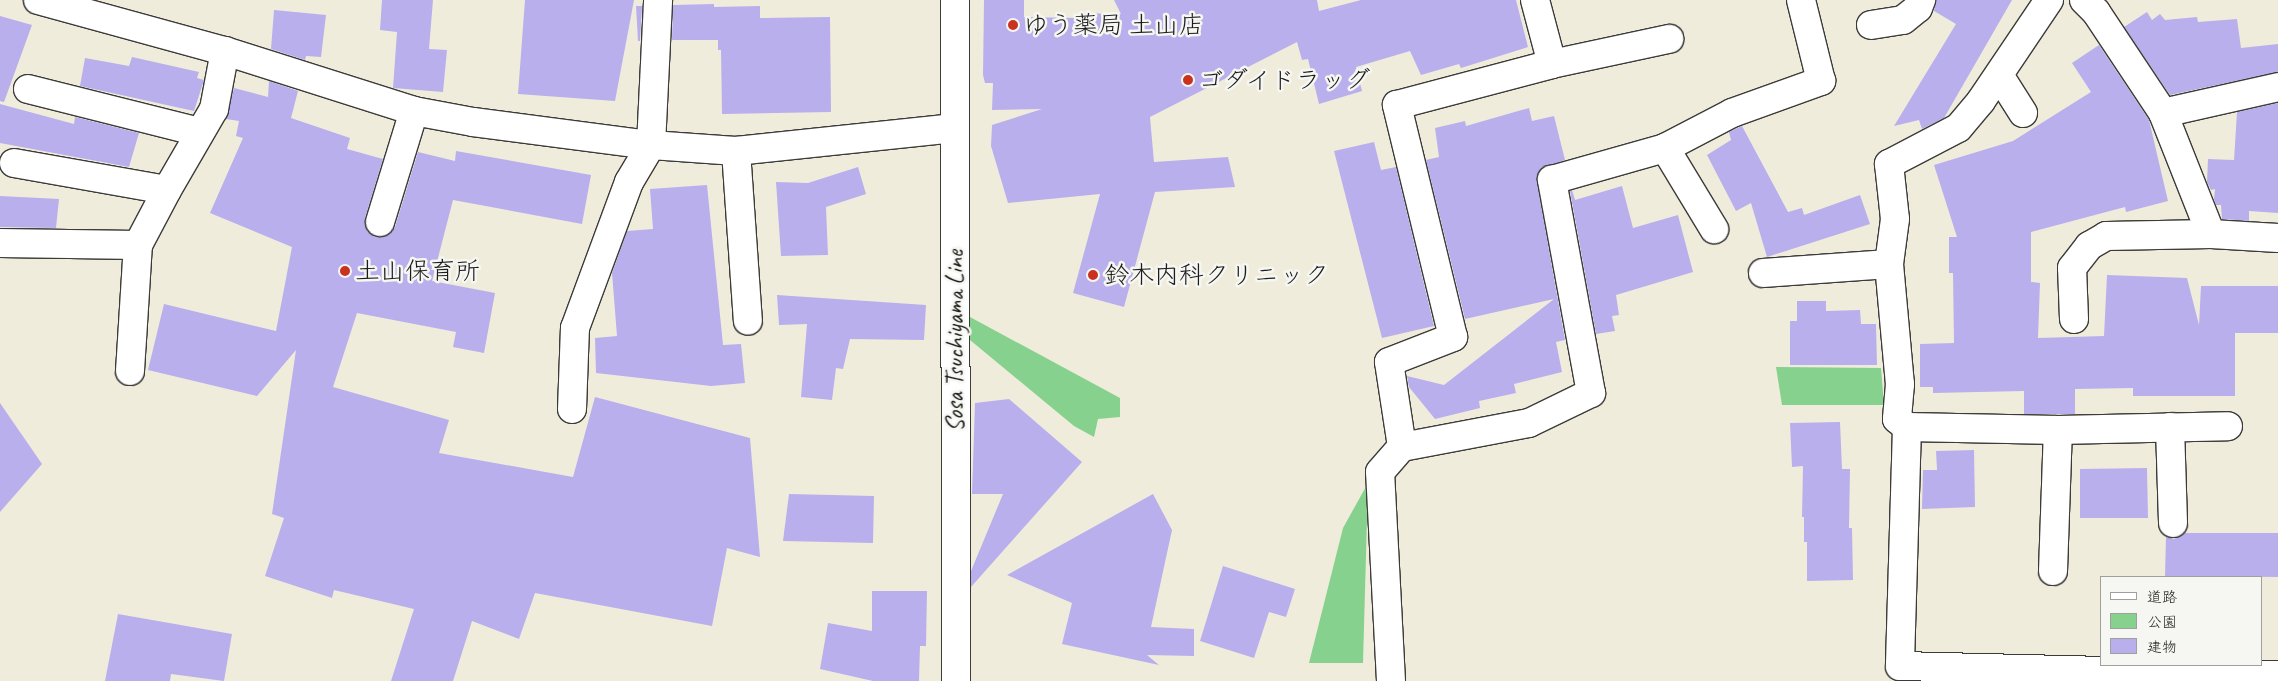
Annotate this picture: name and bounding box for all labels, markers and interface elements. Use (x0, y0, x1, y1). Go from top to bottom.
place label: ゆう薬局 土山店 (1023, 10, 1204, 40)
marker: ゆう薬局 土山店 (1007, 19, 1019, 31)
place label: ゴダイドラッグ (1198, 65, 1373, 95)
marker: ゴダイドラッグ (1182, 74, 1194, 86)
street label: Sosa Tsuchiyama Line (940, 249, 970, 433)
place label: 土山保育所 (355, 256, 480, 286)
place label: 鈴木内科クリニック (1104, 260, 1329, 290)
marker: 土山保育所 (339, 265, 351, 277)
marker: 鈴木内科クリニック (1086, 268, 1100, 282)
legend (2100, 576, 2263, 666)
text: 道路 (2147, 588, 2177, 607)
text: 公園 (2147, 613, 2177, 632)
text: 建物 (2147, 638, 2177, 657)

